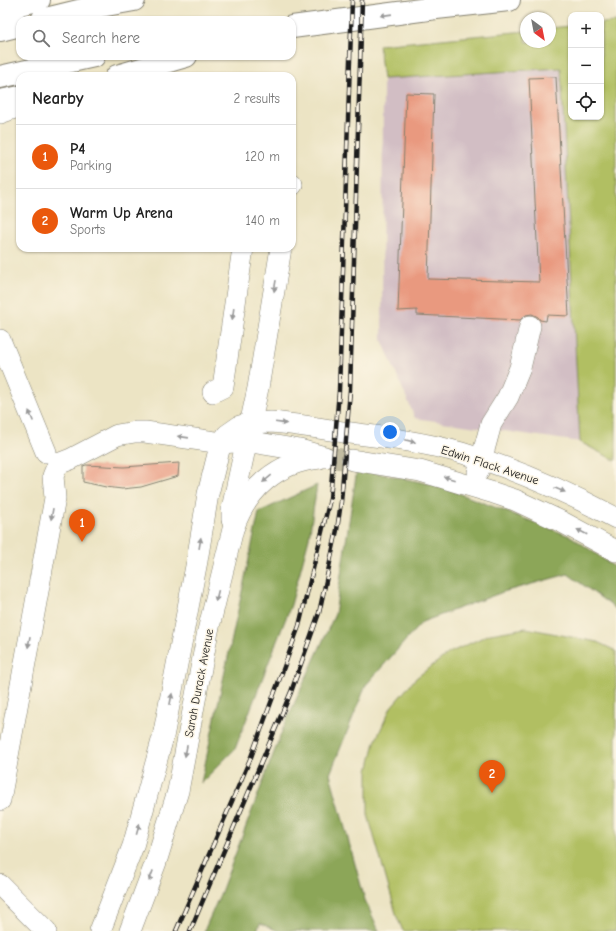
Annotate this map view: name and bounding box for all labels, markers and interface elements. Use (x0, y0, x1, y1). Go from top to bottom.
one-way arrow (380, 11, 393, 18)
north arrow (520, 12, 556, 48)
map controls (568, 12, 604, 120)
button: + (568, 12, 604, 48)
search box (16, 16, 296, 60)
icon: search (30, 27, 52, 49)
text: Search here (62, 29, 140, 47)
button: − (568, 48, 604, 84)
button: locate (568, 84, 604, 120)
text: Nearby (32, 89, 83, 108)
text: 2 results (233, 91, 280, 106)
text: P4 (70, 140, 85, 158)
text: 1 (42, 149, 48, 164)
text: 120 m (245, 149, 280, 164)
text: Parking (70, 158, 112, 173)
text: Warm Up Arena (70, 204, 173, 222)
text: 2 (42, 213, 48, 228)
text: 140 m (246, 213, 280, 228)
text: Sports (70, 222, 105, 237)
one-way arrow (272, 280, 278, 293)
one-way arrow (230, 308, 236, 320)
one-way arrow (27, 410, 33, 422)
one-way arrow (275, 419, 287, 426)
your location (380, 422, 400, 442)
one-way arrow (177, 434, 189, 440)
one-way arrow (403, 439, 416, 445)
street label: Edwin Flack Avenue (439, 443, 541, 487)
one-way arrow (262, 475, 273, 483)
one-way arrow (442, 475, 454, 481)
one-way arrow (554, 487, 566, 493)
one-way arrow (49, 508, 55, 520)
pin: 1 (69, 509, 95, 542)
one-way arrow (576, 529, 588, 535)
one-way arrow (197, 537, 203, 549)
one-way arrow (214, 590, 220, 602)
street label: Sarah Durack Avenue (182, 627, 216, 739)
one-way arrow (25, 636, 31, 648)
one-way arrow (168, 692, 174, 705)
one-way arrow (183, 744, 189, 757)
pin: 2 (479, 760, 505, 793)
one-way arrow (135, 822, 141, 835)
one-way arrow (147, 870, 153, 882)

